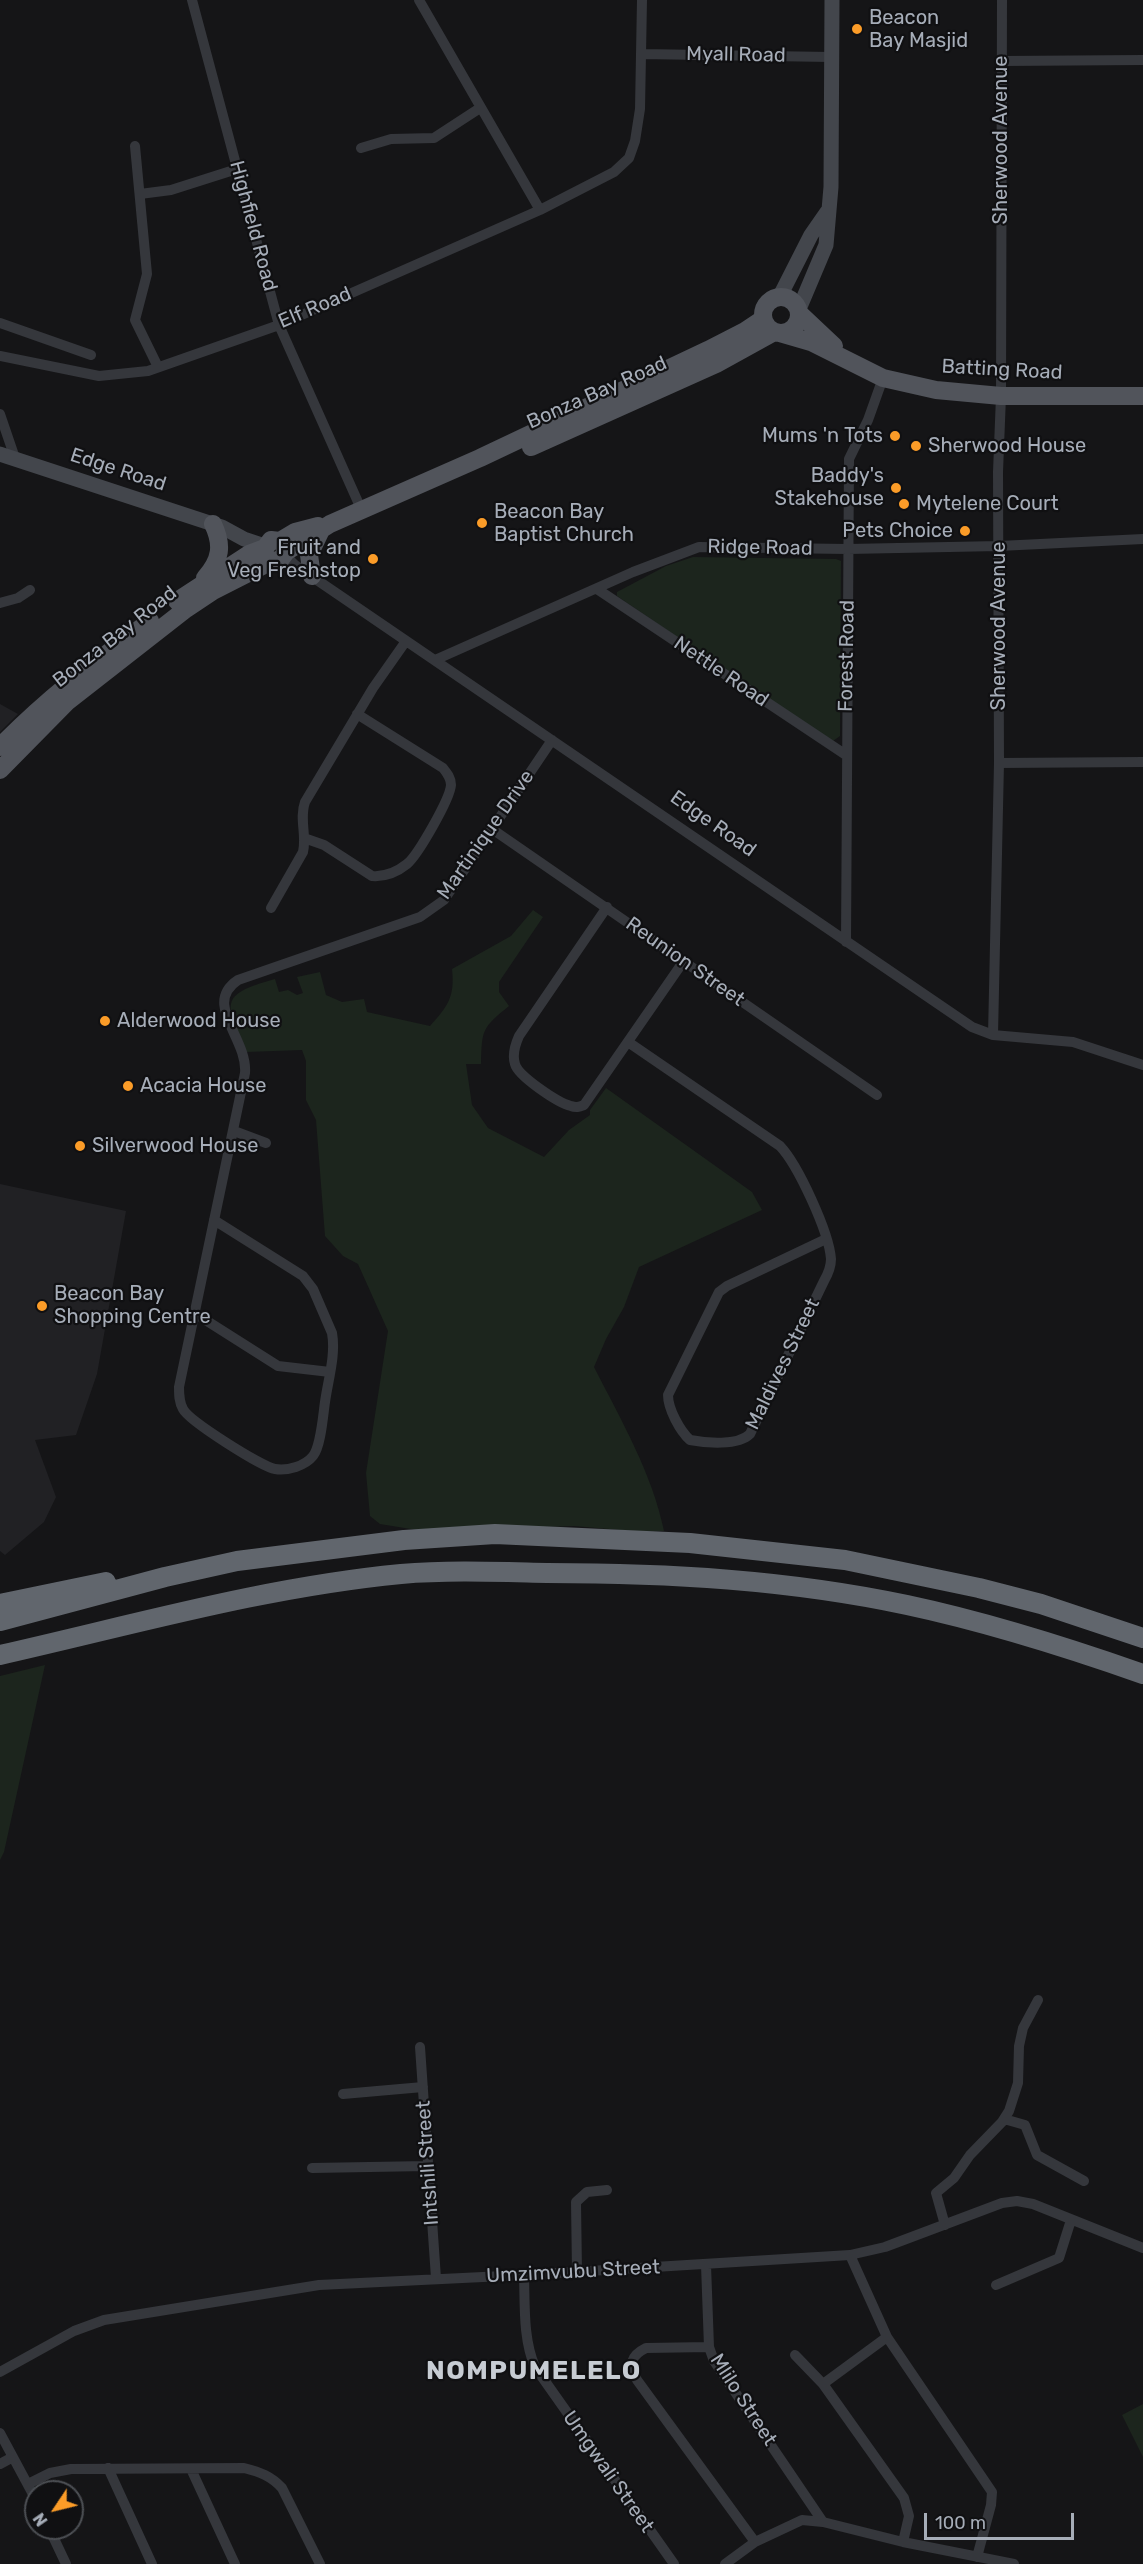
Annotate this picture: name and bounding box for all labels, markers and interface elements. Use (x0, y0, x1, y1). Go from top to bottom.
place label: Beacon Bay Masjid (869, 6, 968, 53)
marker: Beacon Bay Masjid (850, 22, 864, 36)
street label: Myall Road (686, 42, 786, 68)
street label: Sherwood Avenue (989, 56, 1013, 224)
street label: Highfield Road (224, 158, 282, 294)
street label: Elf Road (275, 282, 355, 334)
street label: Bonza Bay Road (523, 351, 671, 435)
street label: Batting Road (941, 355, 1063, 385)
place label: Mums 'n Tots (762, 424, 883, 448)
marker: Mums 'n Tots (888, 429, 902, 443)
place label: Sherwood House (928, 434, 1086, 458)
marker: Sherwood House (909, 439, 923, 453)
street label: Edge Road (67, 443, 169, 497)
place label: Baddy's Stakehouse (775, 464, 884, 511)
marker: Baddy's Stakehouse (889, 481, 903, 495)
place label: Mytelene Court (916, 492, 1058, 516)
marker: Mytelene Court (897, 497, 911, 511)
place label: Beacon Bay Baptist Church (494, 500, 634, 547)
marker: Beacon Bay Baptist Church (475, 516, 489, 530)
place label: Pets Choice (842, 519, 953, 543)
marker: Pets Choice (958, 524, 972, 538)
street label: Ridge Road (707, 535, 813, 561)
place label: Fruit and Veg Freshstop (227, 536, 361, 583)
street label: Sherwood Avenue (987, 542, 1011, 710)
marker: Fruit and Veg Freshstop (366, 552, 380, 566)
street label: Bonza Bay Road (48, 581, 182, 693)
street label: Forest Road (834, 600, 860, 712)
street label: Nettle Road (669, 632, 773, 712)
street label: Martinique Drive (432, 766, 540, 904)
street label: Edge Road (665, 786, 761, 862)
street label: Reunion Street (621, 912, 749, 1012)
place label: Alderwood House (117, 1009, 281, 1033)
marker: Alderwood House (98, 1014, 112, 1028)
place label: Acacia House (140, 1074, 266, 1098)
marker: Acacia House (121, 1079, 135, 1093)
place label: Silverwood House (92, 1134, 258, 1158)
marker: Silverwood House (73, 1139, 87, 1153)
place label: Beacon Bay Shopping Centre (54, 1282, 211, 1329)
street label: Maldives Street (741, 1294, 825, 1434)
marker: Beacon Bay Shopping Centre (35, 1299, 49, 1313)
street label: Intshili Street (412, 2100, 444, 2226)
street label: Umzimvubu Street (485, 2255, 661, 2289)
street label: Mlilo Street (704, 2350, 782, 2450)
district label: NOMPUMELELO (426, 2355, 642, 2387)
street label: Umgwali Street (557, 2407, 659, 2537)
north arrow (24, 2480, 84, 2540)
scale bar (927, 2501, 1077, 2539)
text: N (29, 2509, 52, 2530)
text: 100 m (935, 2512, 986, 2534)

